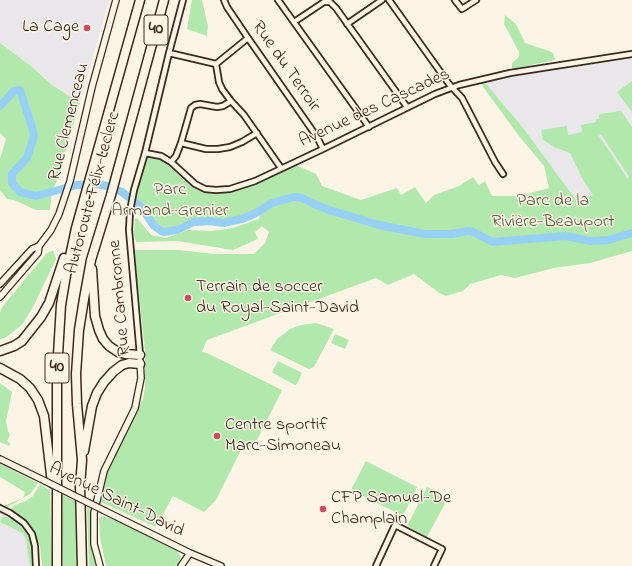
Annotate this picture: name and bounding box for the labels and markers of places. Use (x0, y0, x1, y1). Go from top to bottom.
place label: La Cage (22, 17, 79, 39)
marker: La Cage (82, 23, 92, 33)
place label: Terrain de soccer du Royal-Saint-David (196, 277, 359, 320)
marker: Terrain de soccer du Royal-Saint-David (183, 293, 193, 303)
place label: Centre sportif Marc-Simoneau (225, 415, 341, 458)
marker: Centre sportif Marc-Simoneau (212, 431, 222, 441)
place label: CFP Samuel-De Champlain (331, 488, 451, 530)
marker: CFP Samuel-De Champlain (318, 504, 328, 514)

